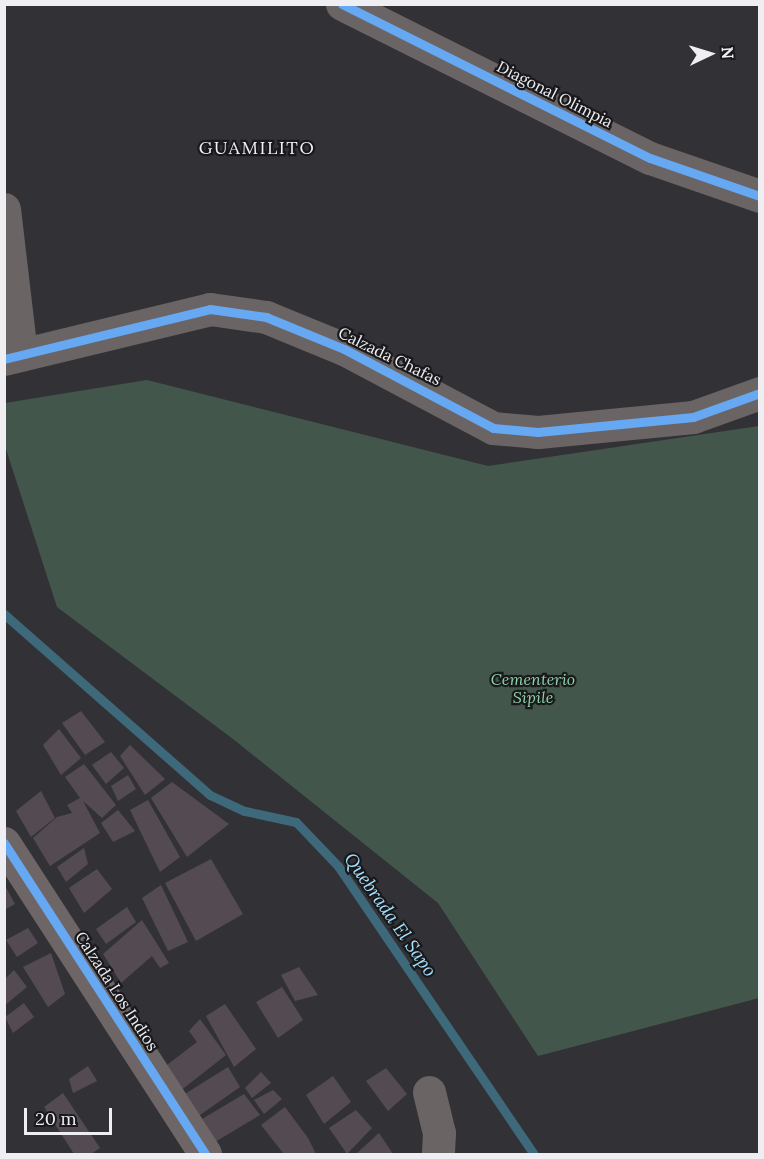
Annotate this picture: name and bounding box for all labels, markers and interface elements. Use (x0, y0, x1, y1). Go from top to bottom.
north arrow (680, 24, 740, 84)
text: N (718, 46, 738, 60)
street label: Diagonal Olimpia (494, 57, 616, 131)
district label: GUAMILITO (199, 137, 315, 159)
street label: Calzada Chafas (335, 323, 445, 389)
park label: Cementerio Sipile (491, 669, 575, 707)
water label: Quebrada El Sapo (339, 849, 441, 981)
street label: Calzada Los Indios (71, 928, 163, 1054)
scale bar (27, 1096, 116, 1134)
text: 20 m (35, 1107, 77, 1130)

